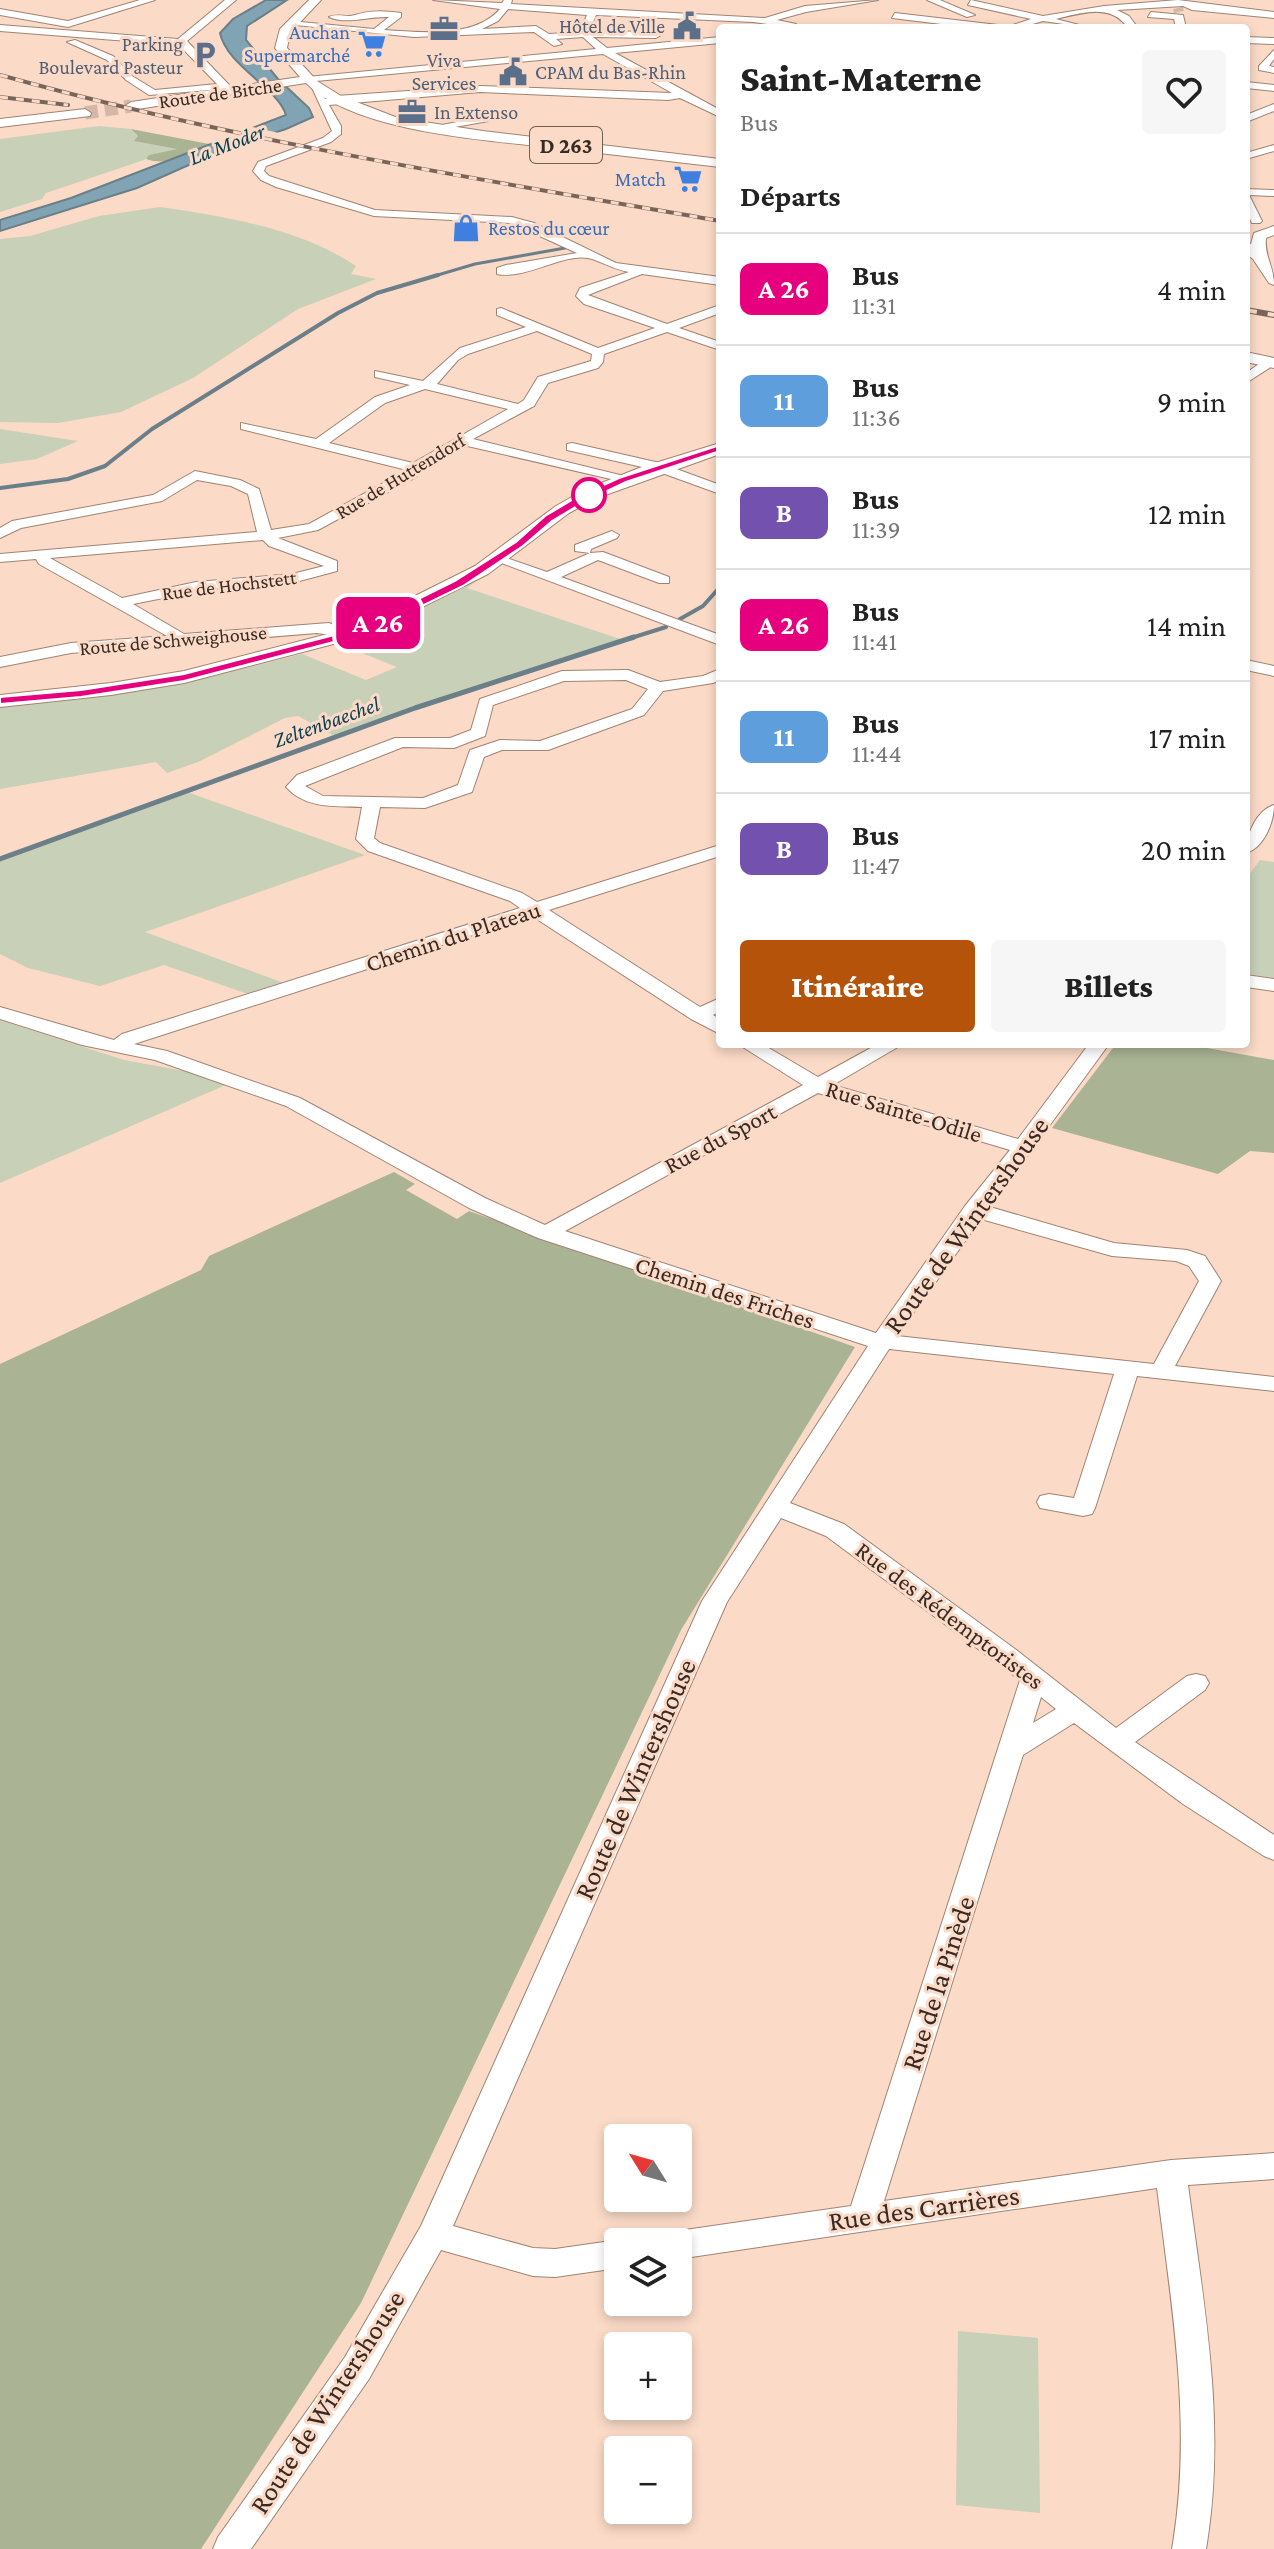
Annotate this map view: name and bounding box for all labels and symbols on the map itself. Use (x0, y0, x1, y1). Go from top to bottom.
public building icon: Hôtel de Ville (672, 11, 702, 41)
office icon: Viva Services (429, 14, 459, 44)
place label: Hôtel de Ville (559, 15, 665, 37)
place label: Auchan Supermarché (244, 21, 350, 67)
supermarket icon: Auchan Supermarché (357, 29, 387, 59)
place label: Parking Boulevard Pasteur (38, 33, 183, 78)
parking icon: Parking Boulevard Pasteur (190, 40, 220, 70)
place label: Viva Services (412, 49, 476, 94)
public building icon: CPAM du Bas-Rhin (498, 57, 528, 87)
place label: CPAM du Bas-Rhin (535, 61, 686, 83)
street label: Route de Bitche (157, 73, 283, 113)
office icon: In Extenso (397, 97, 427, 127)
place label: In Extenso (434, 101, 518, 123)
water label: La Moder (185, 118, 270, 170)
road number: D 263 (530, 127, 602, 163)
supermarket icon: Match (673, 164, 703, 194)
place label: Match (615, 168, 666, 190)
shop icon: Restos du cœur (451, 213, 481, 243)
place label: Restos du cœur (488, 217, 610, 239)
street label: Rue de Huttendorf (331, 428, 470, 523)
unlabelled marker (572, 478, 606, 512)
street label: Rue de Hochstett (160, 566, 298, 604)
line badge: A 26 (322, 597, 434, 649)
street label: Route de Schweighouse (78, 621, 268, 660)
water label: Zeltenbaechel (269, 691, 383, 753)
street label: Chemin du Plateau (362, 895, 544, 977)
street label: Rue Sainte-Odile (823, 1074, 985, 1148)
street label: Rue du Sport (659, 1097, 781, 1179)
street label: Route de Wintershouse (877, 1111, 1055, 1339)
street label: Chemin des Friches (632, 1250, 818, 1334)
street label: Rue des Rédemptoristes (851, 1536, 1049, 1694)
street label: Route de Wintershouse (568, 1654, 702, 1904)
street label: Rue de la Pinède (895, 1892, 981, 2074)
north arrow (604, 2124, 692, 2212)
street label: Rue des Carrières (827, 2179, 1021, 2237)
street label: Route de Wintershouse (243, 2285, 411, 2519)

